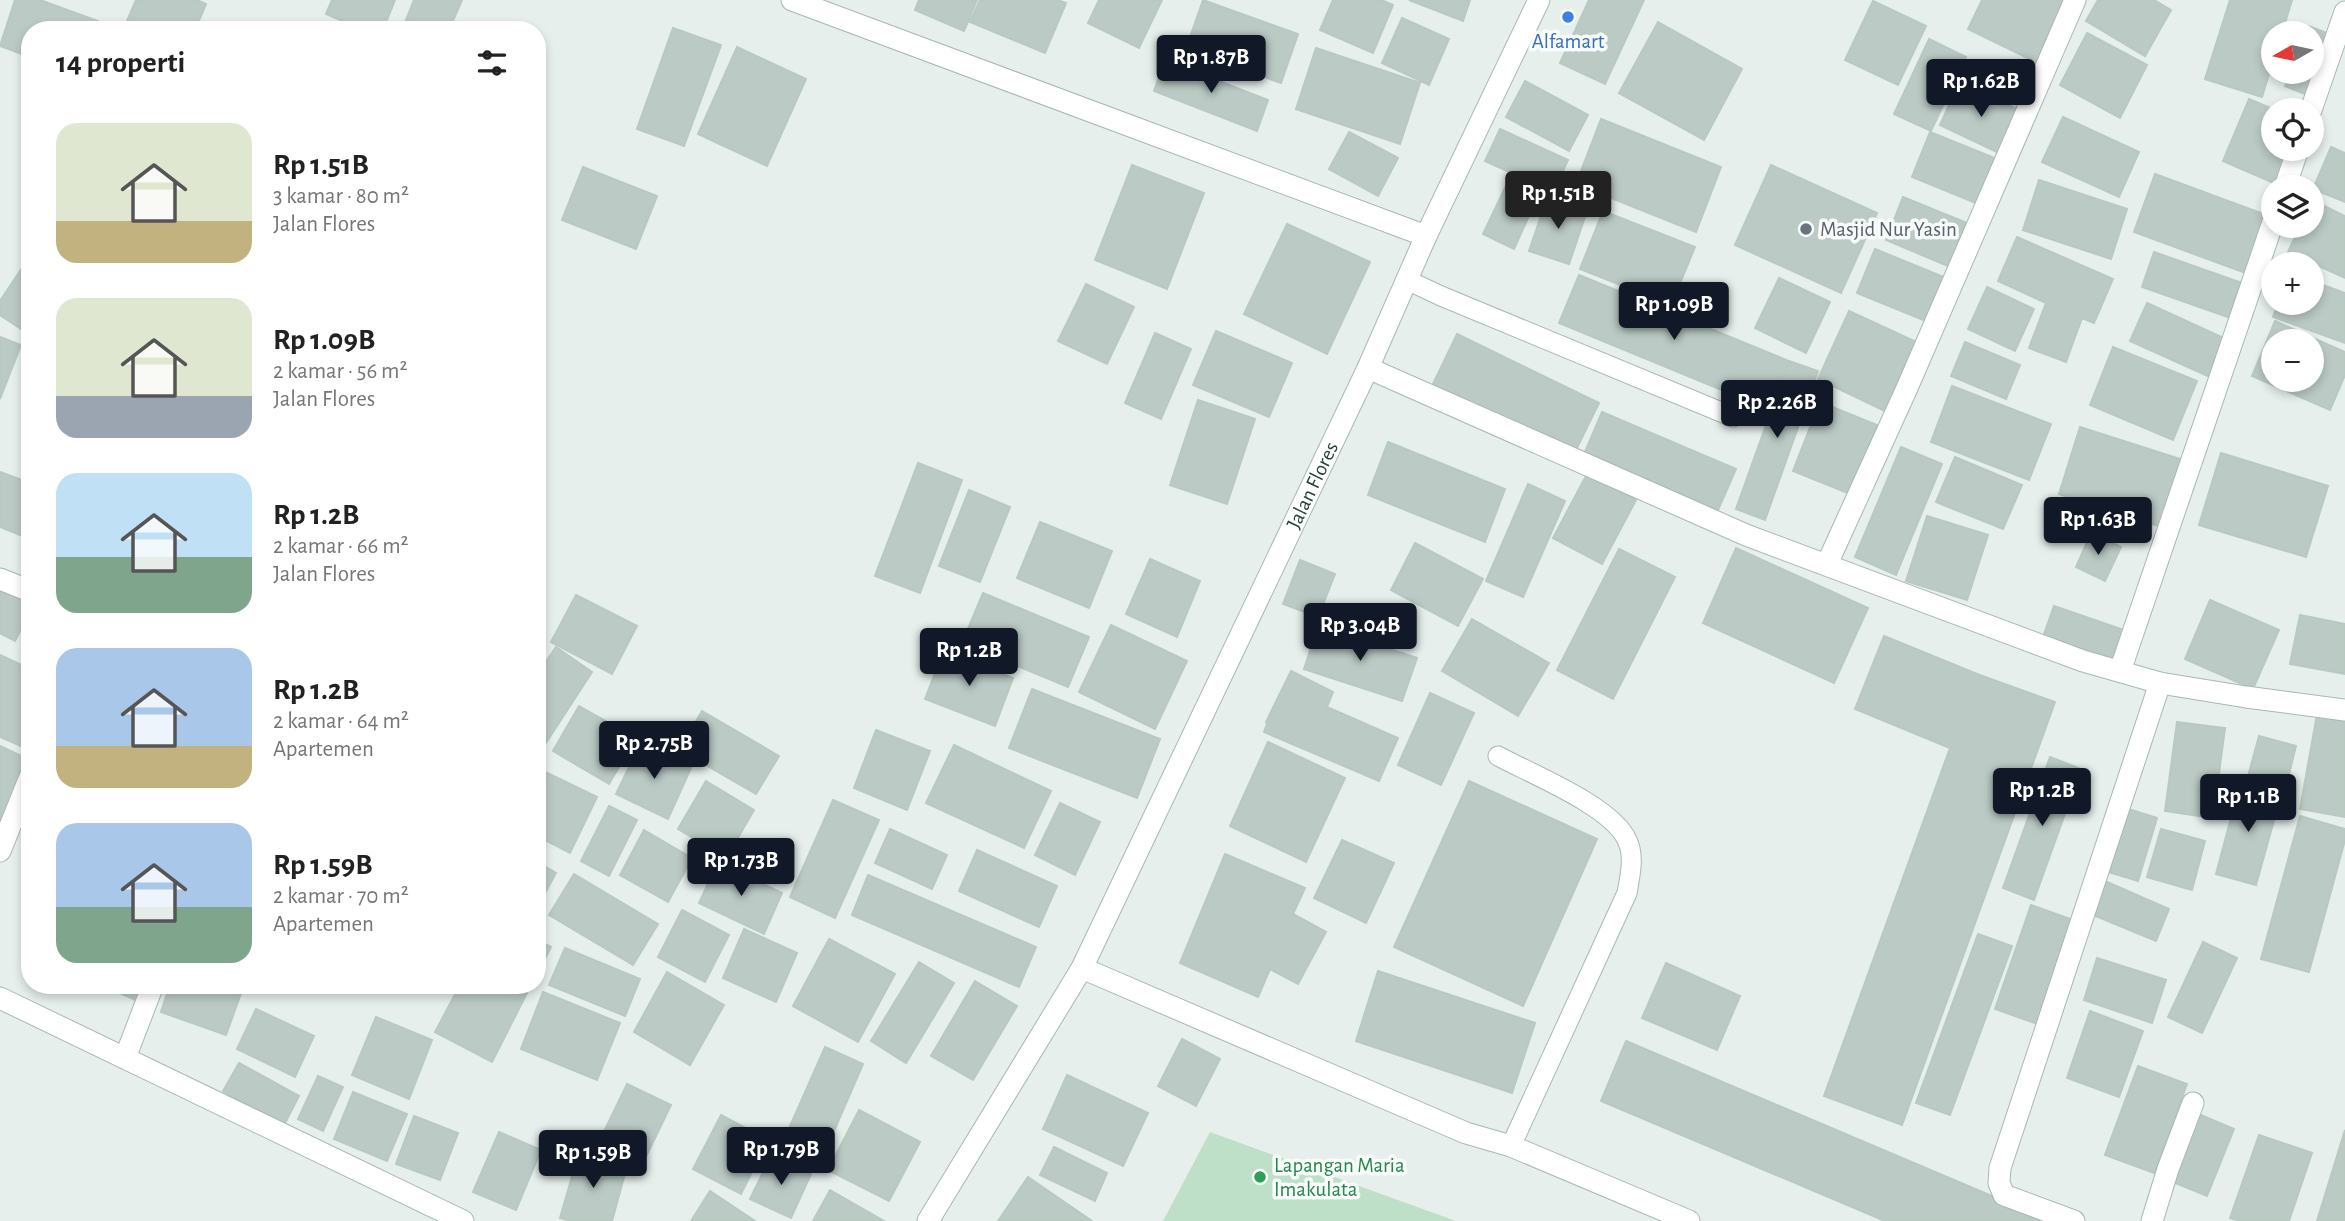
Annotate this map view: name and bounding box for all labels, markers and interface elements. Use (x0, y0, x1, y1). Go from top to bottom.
marker: Alfamart (1560, 9, 1576, 25)
north arrow (2261, 21, 2324, 84)
map controls (2261, 21, 2324, 392)
place label: Alfamart (1532, 31, 1605, 52)
pin: Rp 1.87B (1139, 36, 1283, 95)
icon: filters (473, 44, 511, 82)
text: Rp 1.87B (1173, 46, 1249, 69)
text: 14 properti (56, 48, 185, 78)
pin: Rp 1.62B (1909, 60, 2053, 119)
text: Rp 1.62B (1942, 70, 2020, 93)
button: locate (2261, 98, 2324, 161)
text: Rp 1.51B (273, 150, 369, 180)
icon: home (112, 151, 196, 235)
pin: Rp 1.51B (1486, 172, 1630, 231)
button: layers (2261, 175, 2324, 238)
text: Rp 1.51B (1521, 182, 1595, 205)
text: 3 kamar · 80 m² (273, 185, 409, 208)
text: Jalan Flores (273, 213, 375, 236)
place label: Masjid Nur Yasin (1820, 219, 1957, 240)
marker: Masjid Nur Yasin (1798, 221, 1814, 237)
button: + (2261, 252, 2324, 315)
pin: Rp 1.09B (1602, 282, 1746, 342)
text: Rp 1.09B (1635, 293, 1713, 316)
text: Rp 1.09B (273, 325, 375, 355)
icon: home (112, 326, 196, 410)
button: − (2261, 329, 2324, 392)
text: 2 kamar · 56 m² (273, 360, 407, 383)
pin: Rp 2.26B (1705, 380, 1849, 440)
text: Jalan Flores (273, 388, 375, 411)
text: Rp 2.26B (1737, 391, 1817, 414)
street label: Jalan Flores (1283, 439, 1342, 532)
pin: Rp 1.63B (2026, 498, 2170, 557)
text: Rp 1.2B (273, 500, 359, 530)
icon: home (112, 501, 196, 585)
text: Rp 1.63B (2060, 508, 2136, 531)
text: 2 kamar · 66 m² (273, 535, 409, 558)
text: Jalan Flores (273, 563, 375, 586)
pin: Rp 3.04B (1288, 604, 1432, 663)
text: Rp 3.04B (1320, 614, 1400, 637)
pin: Rp 1.2B (904, 628, 1034, 688)
text: Rp 1.2B (936, 639, 1002, 662)
text: Rp 1.2B (273, 675, 359, 705)
icon: home (112, 676, 196, 760)
text: 2 kamar · 64 m² (273, 710, 409, 733)
pin: Rp 2.75B (582, 722, 726, 781)
text: Rp 2.75B (615, 732, 693, 755)
text: Apartemen (273, 738, 374, 761)
pin: Rp 1.2B (1977, 768, 2107, 828)
pin: Rp 1.1B (2183, 774, 2313, 834)
text: Rp 1.2B (2009, 779, 2075, 802)
text: Rp 1.1B (2216, 785, 2280, 808)
pin: Rp 1.73B (669, 838, 813, 898)
text: Rp 1.73B (703, 849, 779, 872)
text: Rp 1.59B (273, 850, 373, 880)
icon: home (112, 851, 196, 935)
text: 2 kamar · 70 m² (273, 885, 409, 908)
text: Apartemen (273, 913, 374, 936)
pin: Rp 1.79B (709, 1128, 853, 1187)
pin: Rp 1.59B (521, 1130, 665, 1190)
text: Rp 1.79B (743, 1138, 819, 1161)
text: Rp 1.59B (555, 1141, 631, 1164)
place label: Lapangan Maria Imakulata (1274, 1155, 1405, 1200)
marker: Lapangan Maria Imakulata (1252, 1169, 1268, 1185)

